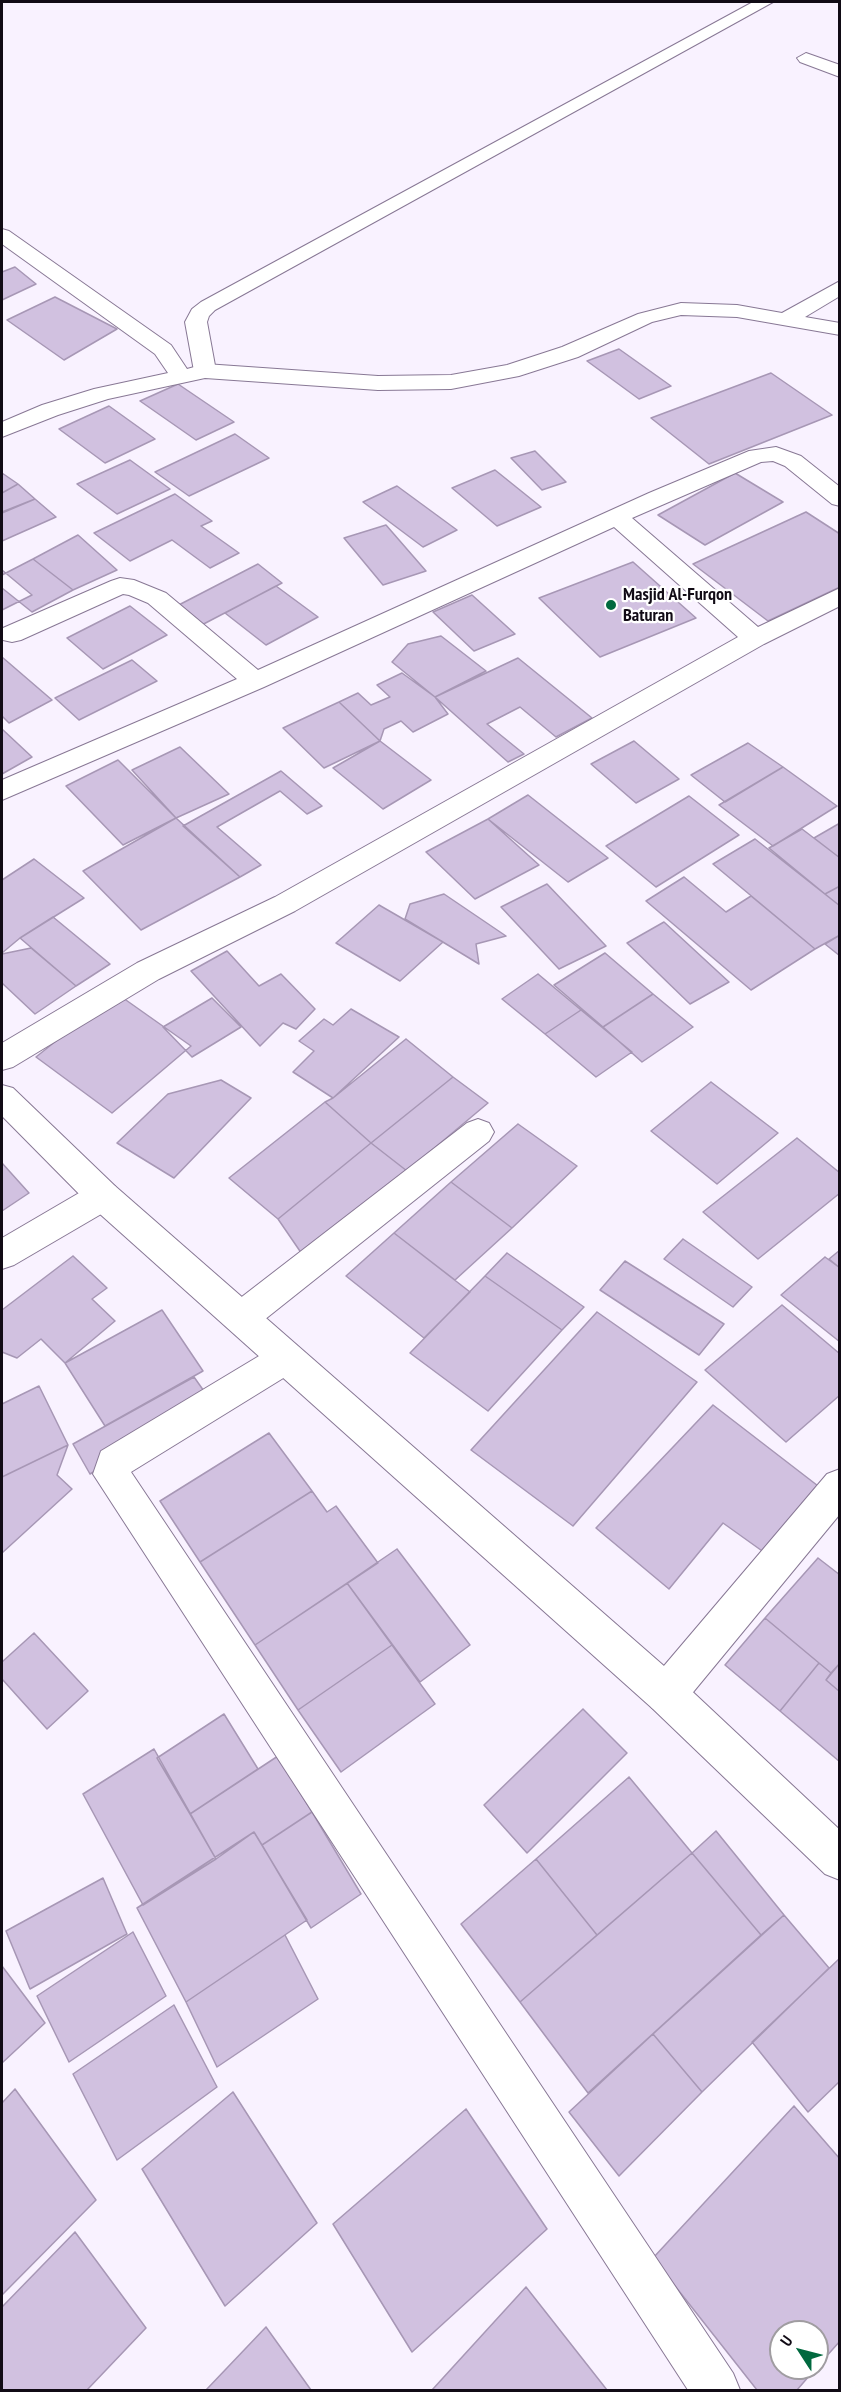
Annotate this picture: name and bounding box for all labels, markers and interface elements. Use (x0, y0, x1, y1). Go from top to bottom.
place label: Masjid Al-Furqon Baturan (623, 584, 732, 626)
marker: Masjid Al-Furqon Baturan (604, 598, 618, 612)
north arrow (769, 2320, 829, 2380)
text: U (776, 2331, 797, 2350)

